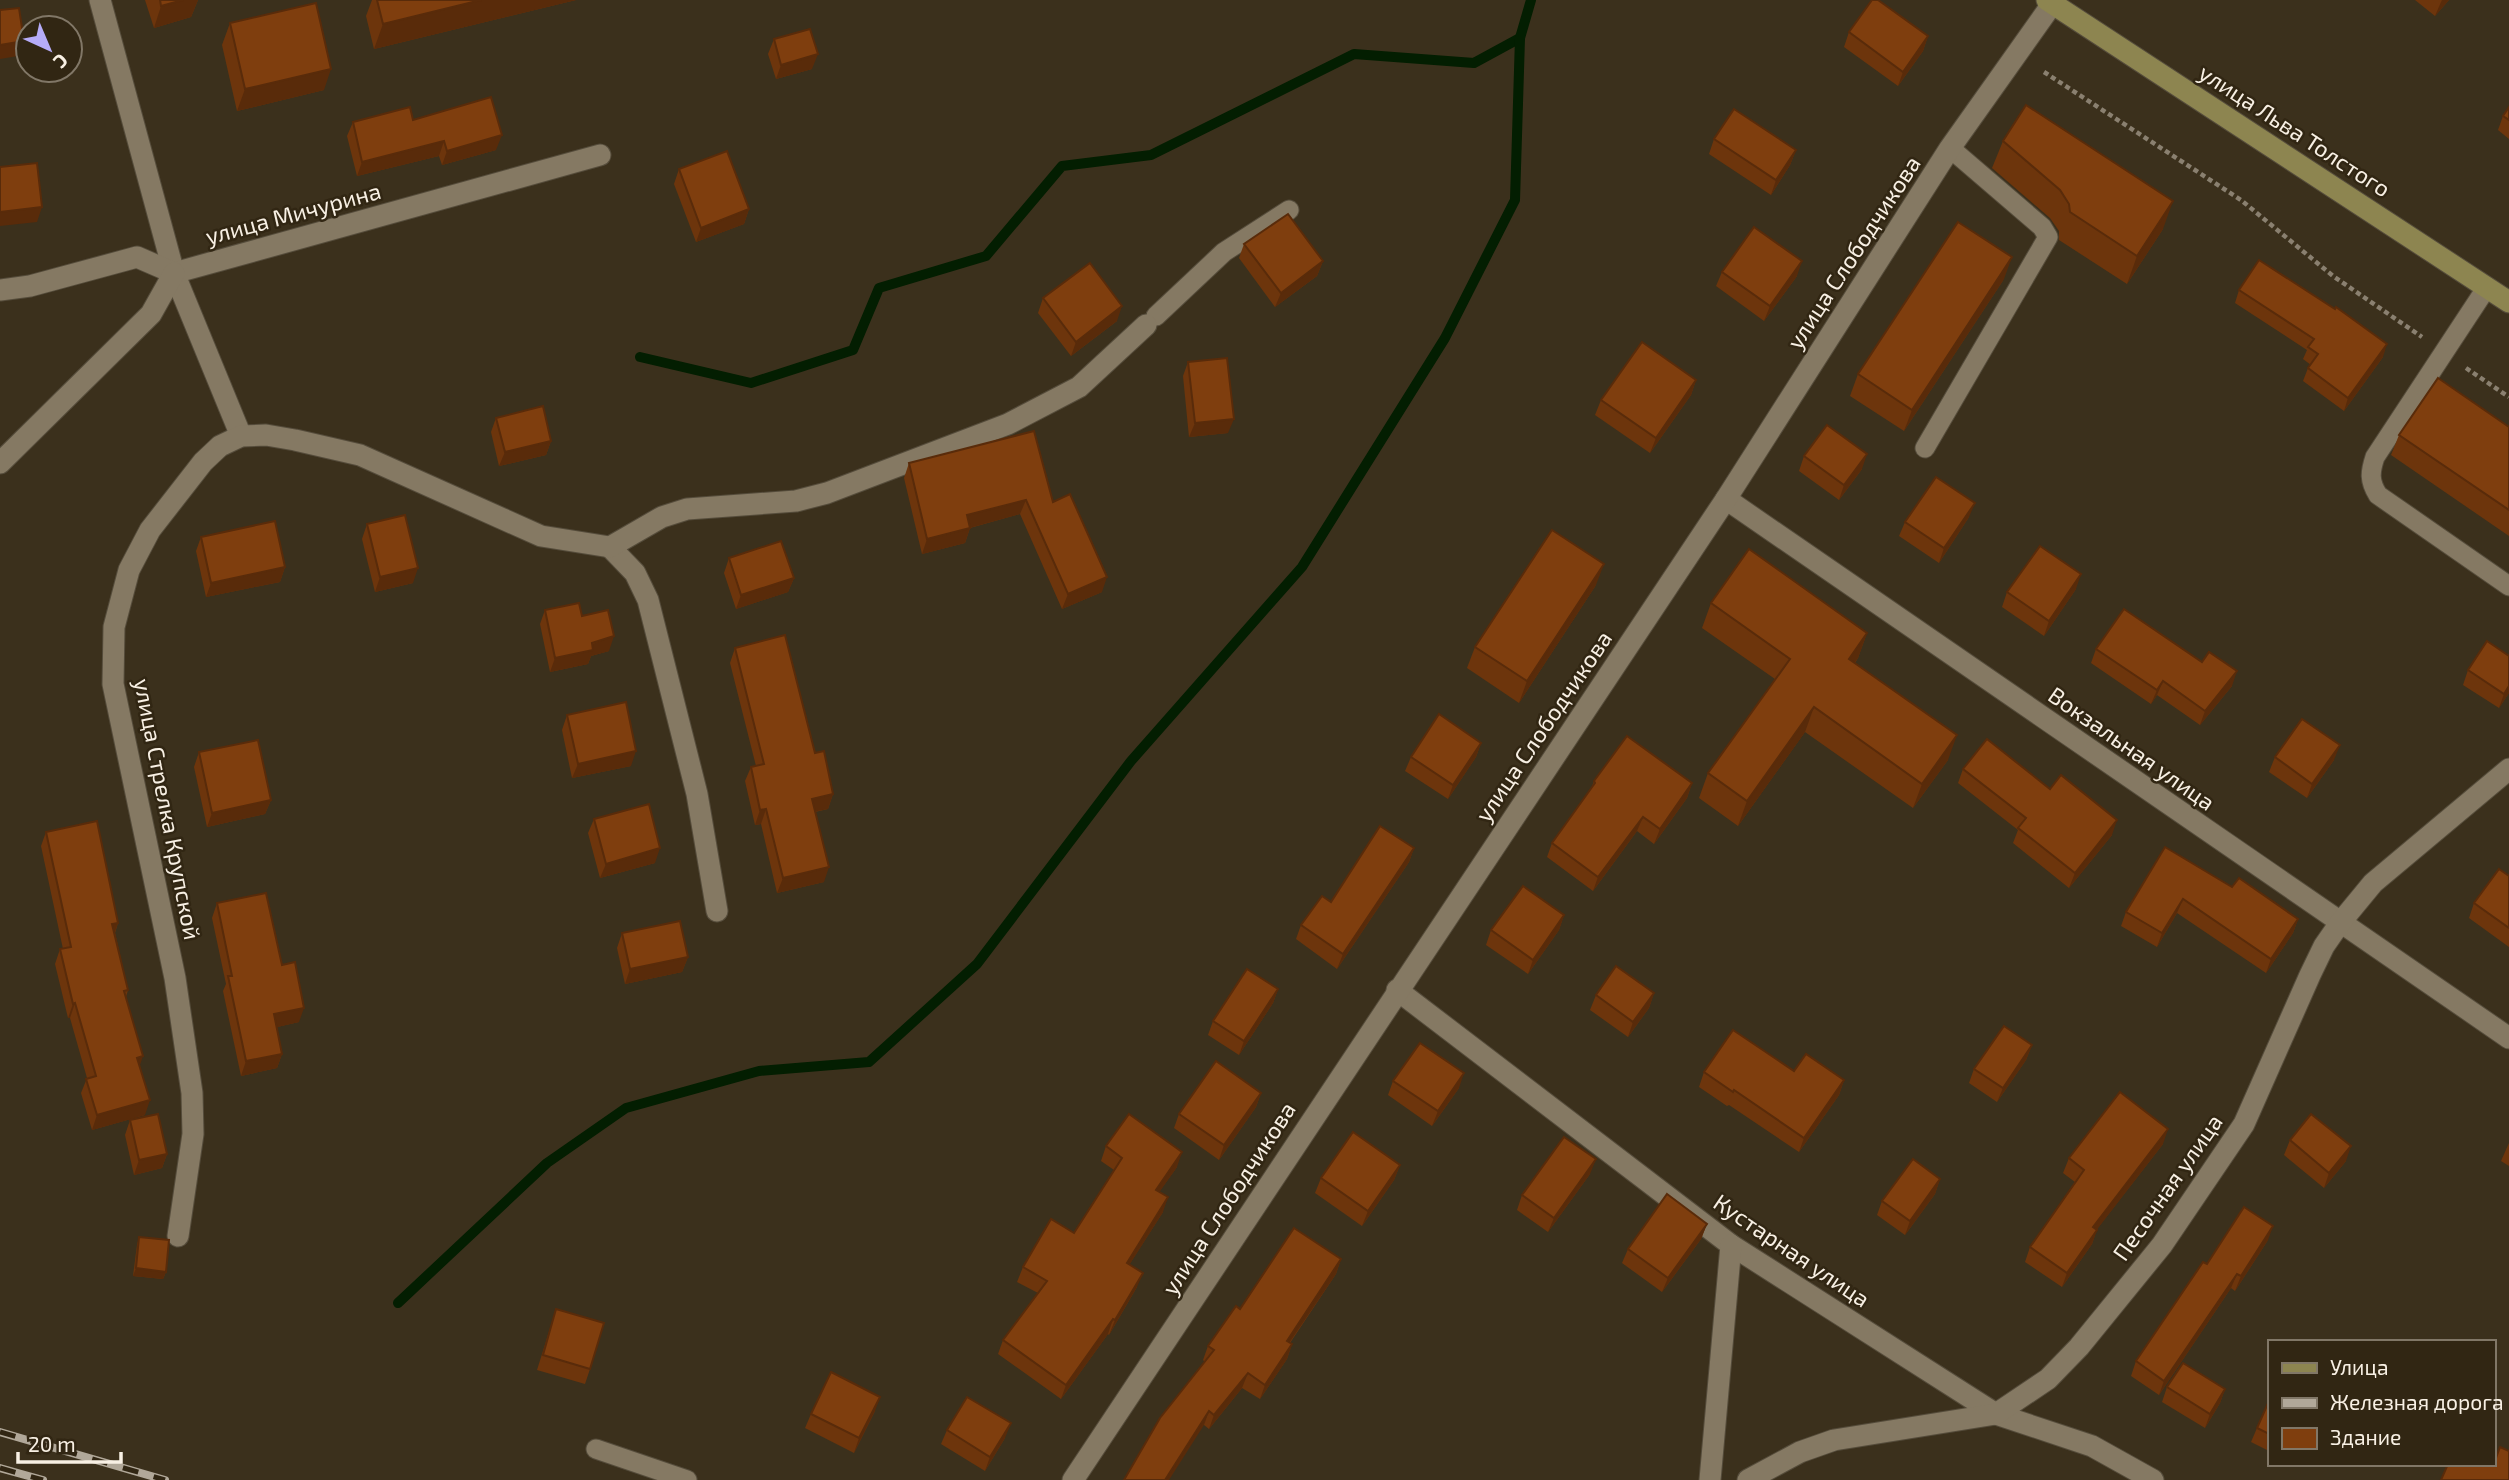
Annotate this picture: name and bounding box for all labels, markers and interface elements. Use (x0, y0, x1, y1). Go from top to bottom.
north arrow (14, 14, 84, 84)
text: С (49, 49, 73, 74)
street label: улица Льва Толстого (2194, 58, 2396, 203)
street label: улица Слободчикова (1780, 150, 1927, 354)
street label: улица Мичурина (202, 176, 384, 251)
street label: улица Слободчикова (1469, 625, 1618, 827)
street label: улица Стрелка Крупской (128, 676, 207, 942)
street label: Вокзальная улица (2043, 680, 2221, 817)
street label: улица Слободчикова (1155, 1096, 1302, 1300)
street label: Песочная улица (2106, 1108, 2229, 1266)
street label: Кустарная улица (1708, 1187, 1875, 1313)
legend (2268, 1340, 2495, 1466)
text: Улица (2330, 1354, 2389, 1379)
text: Железная дорога (2330, 1389, 2503, 1414)
scale bar (18, 1420, 121, 1464)
text: Здание (2330, 1424, 2401, 1449)
text: 20 m (28, 1431, 76, 1456)

